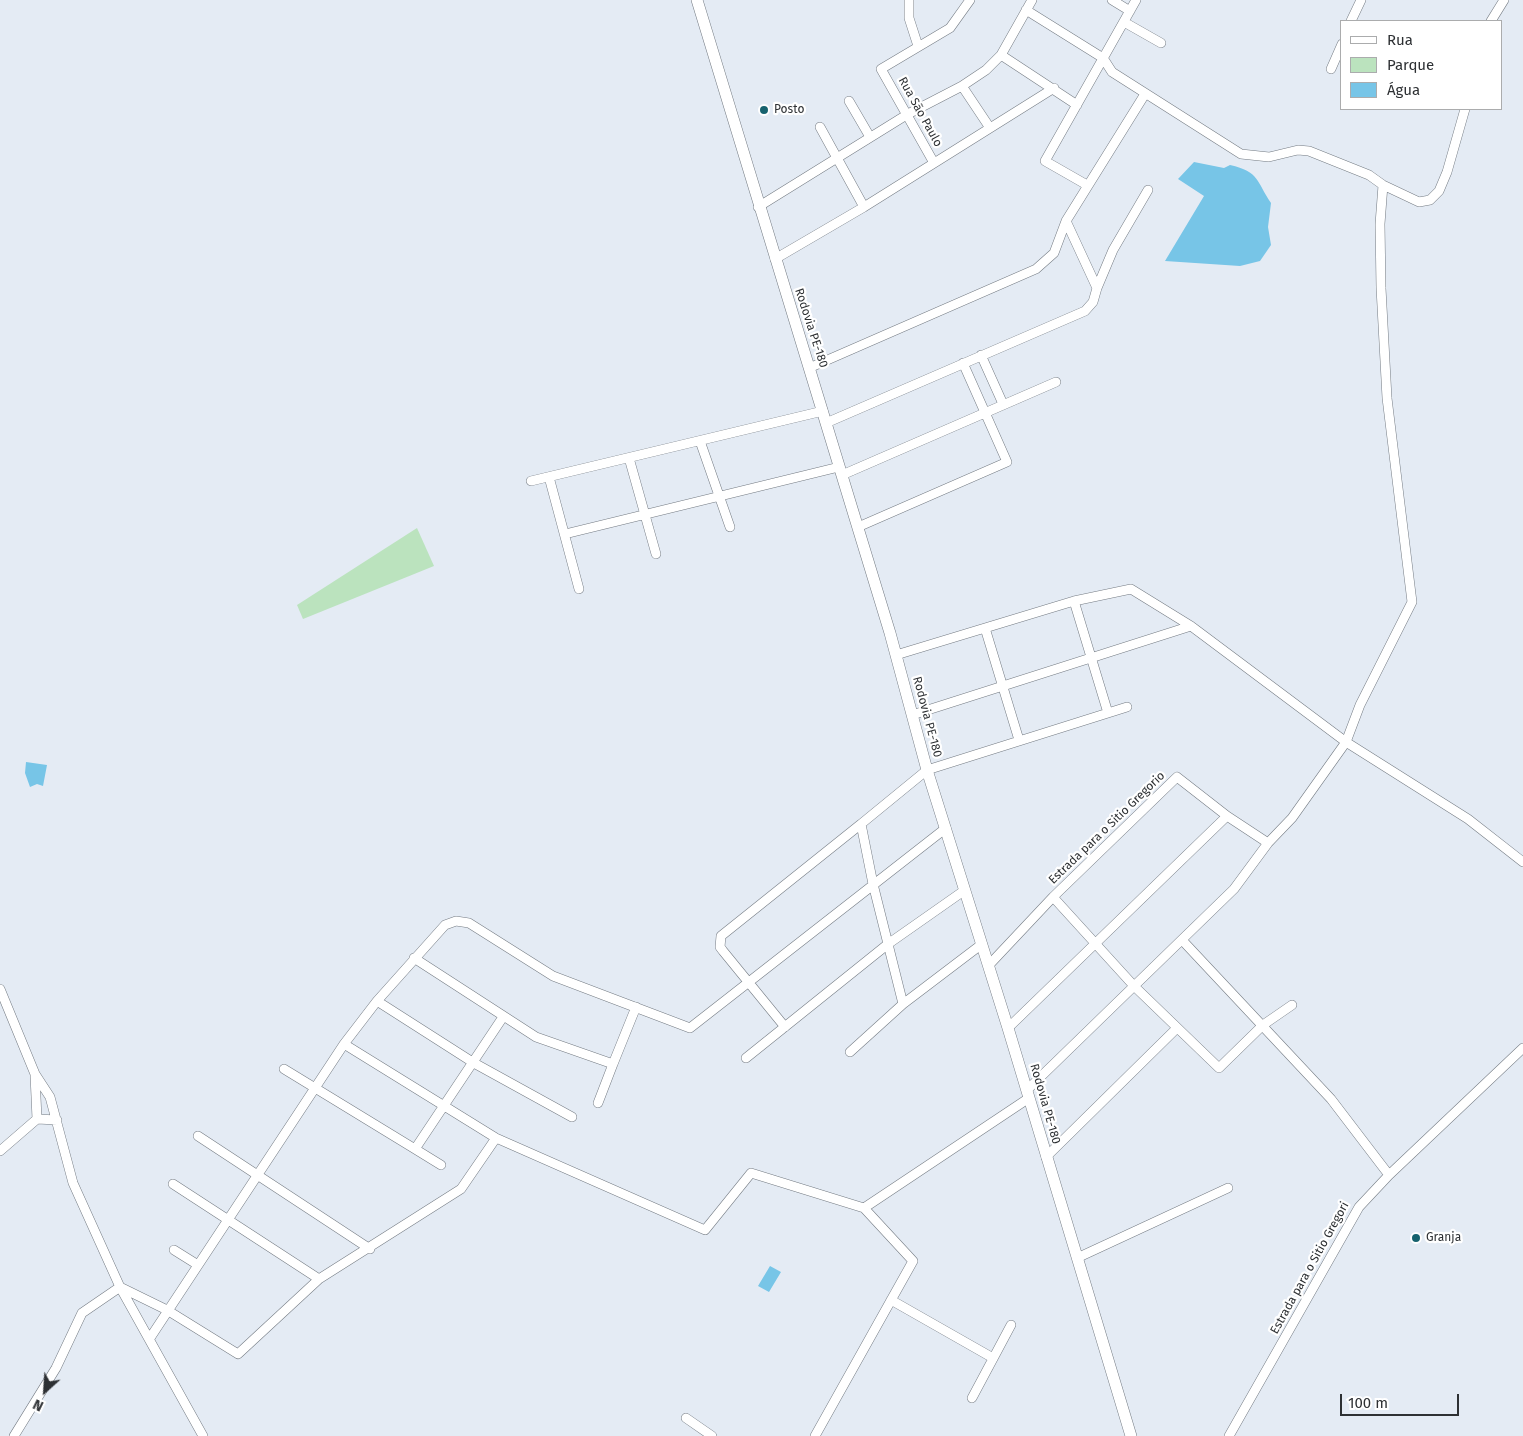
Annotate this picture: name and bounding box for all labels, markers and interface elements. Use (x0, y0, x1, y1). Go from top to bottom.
legend (1340, 20, 1503, 110)
text: Rua (1387, 31, 1413, 49)
text: Parque (1387, 56, 1434, 74)
street label: Rua São Paulo (895, 75, 945, 149)
text: Água (1387, 81, 1420, 99)
place label: Posto (774, 103, 804, 117)
marker: Posto (758, 104, 770, 116)
street label: Rodovia PE-180 (791, 286, 831, 370)
street label: Rodovia PE-180 (909, 675, 945, 759)
street label: Estrada para o Sitio Gregorio (1046, 769, 1168, 887)
street label: Rodovia PE-180 (1027, 1062, 1063, 1146)
street label: Estrada para o Sitio Gregori (1268, 1199, 1352, 1337)
place label: Granja (1426, 1231, 1461, 1245)
marker: Granja (1410, 1232, 1422, 1244)
north arrow (20, 1366, 70, 1416)
scale bar (1343, 1384, 1462, 1416)
text: 100 m (1348, 1394, 1388, 1412)
text: N (30, 1395, 46, 1415)

